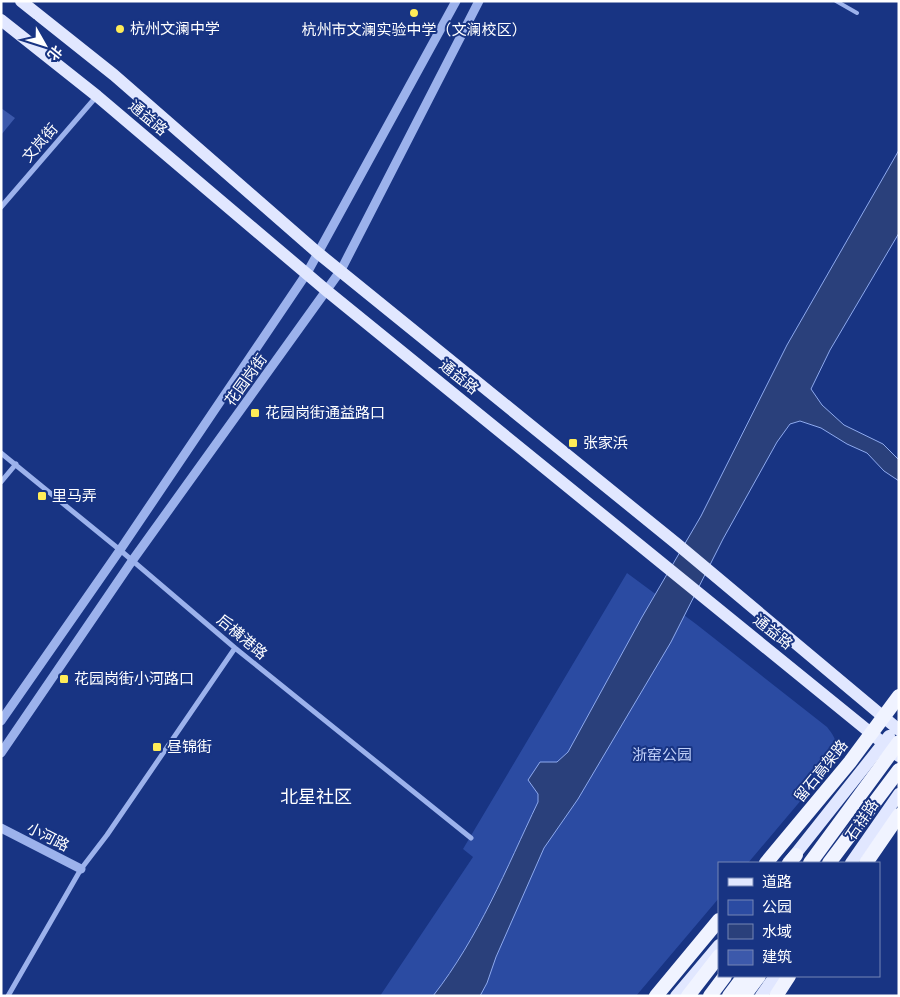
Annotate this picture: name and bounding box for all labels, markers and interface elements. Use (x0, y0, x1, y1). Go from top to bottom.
marker: 杭州市文澜实验中学（文澜校区） (408, 7, 420, 19)
place label: 杭州文澜中学 (130, 19, 220, 37)
north arrow (20, 20, 70, 70)
place label: 杭州市文澜实验中学（文澜校区） (301, 20, 527, 38)
marker: 杭州文澜中学 (114, 23, 126, 35)
text: 北 (44, 43, 67, 64)
street label: 通益路 (126, 96, 172, 139)
street label: 文岚街 (18, 119, 61, 165)
street label: 花园岗街 (220, 350, 270, 409)
street label: 通益路 (436, 355, 483, 397)
place label: 花园岗街通益路口 (265, 403, 385, 421)
marker: 花园岗街通益路口 (249, 407, 261, 419)
place label: 张家浜 (583, 433, 628, 451)
marker: 张家浜 (567, 437, 579, 449)
place label: 里马弄 (52, 486, 97, 504)
marker: 里马弄 (36, 490, 48, 502)
street label: 后横港路 (214, 610, 271, 662)
street label: 通益路 (750, 610, 797, 652)
place label: 花园岗街小河路口 (74, 669, 194, 687)
marker: 花园岗街小河路口 (58, 673, 70, 685)
street label: 留石高架路 (790, 736, 851, 805)
place label: 昼锦街 (167, 737, 212, 755)
marker: 昼锦街 (151, 741, 163, 753)
park label: 浙窑公园 (632, 745, 692, 763)
district label: 北星社区 (280, 785, 352, 807)
street label: 石祥路 (841, 796, 881, 843)
street label: 小河路 (24, 818, 73, 854)
legend (718, 862, 880, 977)
text: 道路 (762, 872, 792, 890)
text: 公园 (762, 897, 792, 915)
text: 水域 (762, 922, 792, 940)
text: 建筑 (762, 947, 792, 965)

